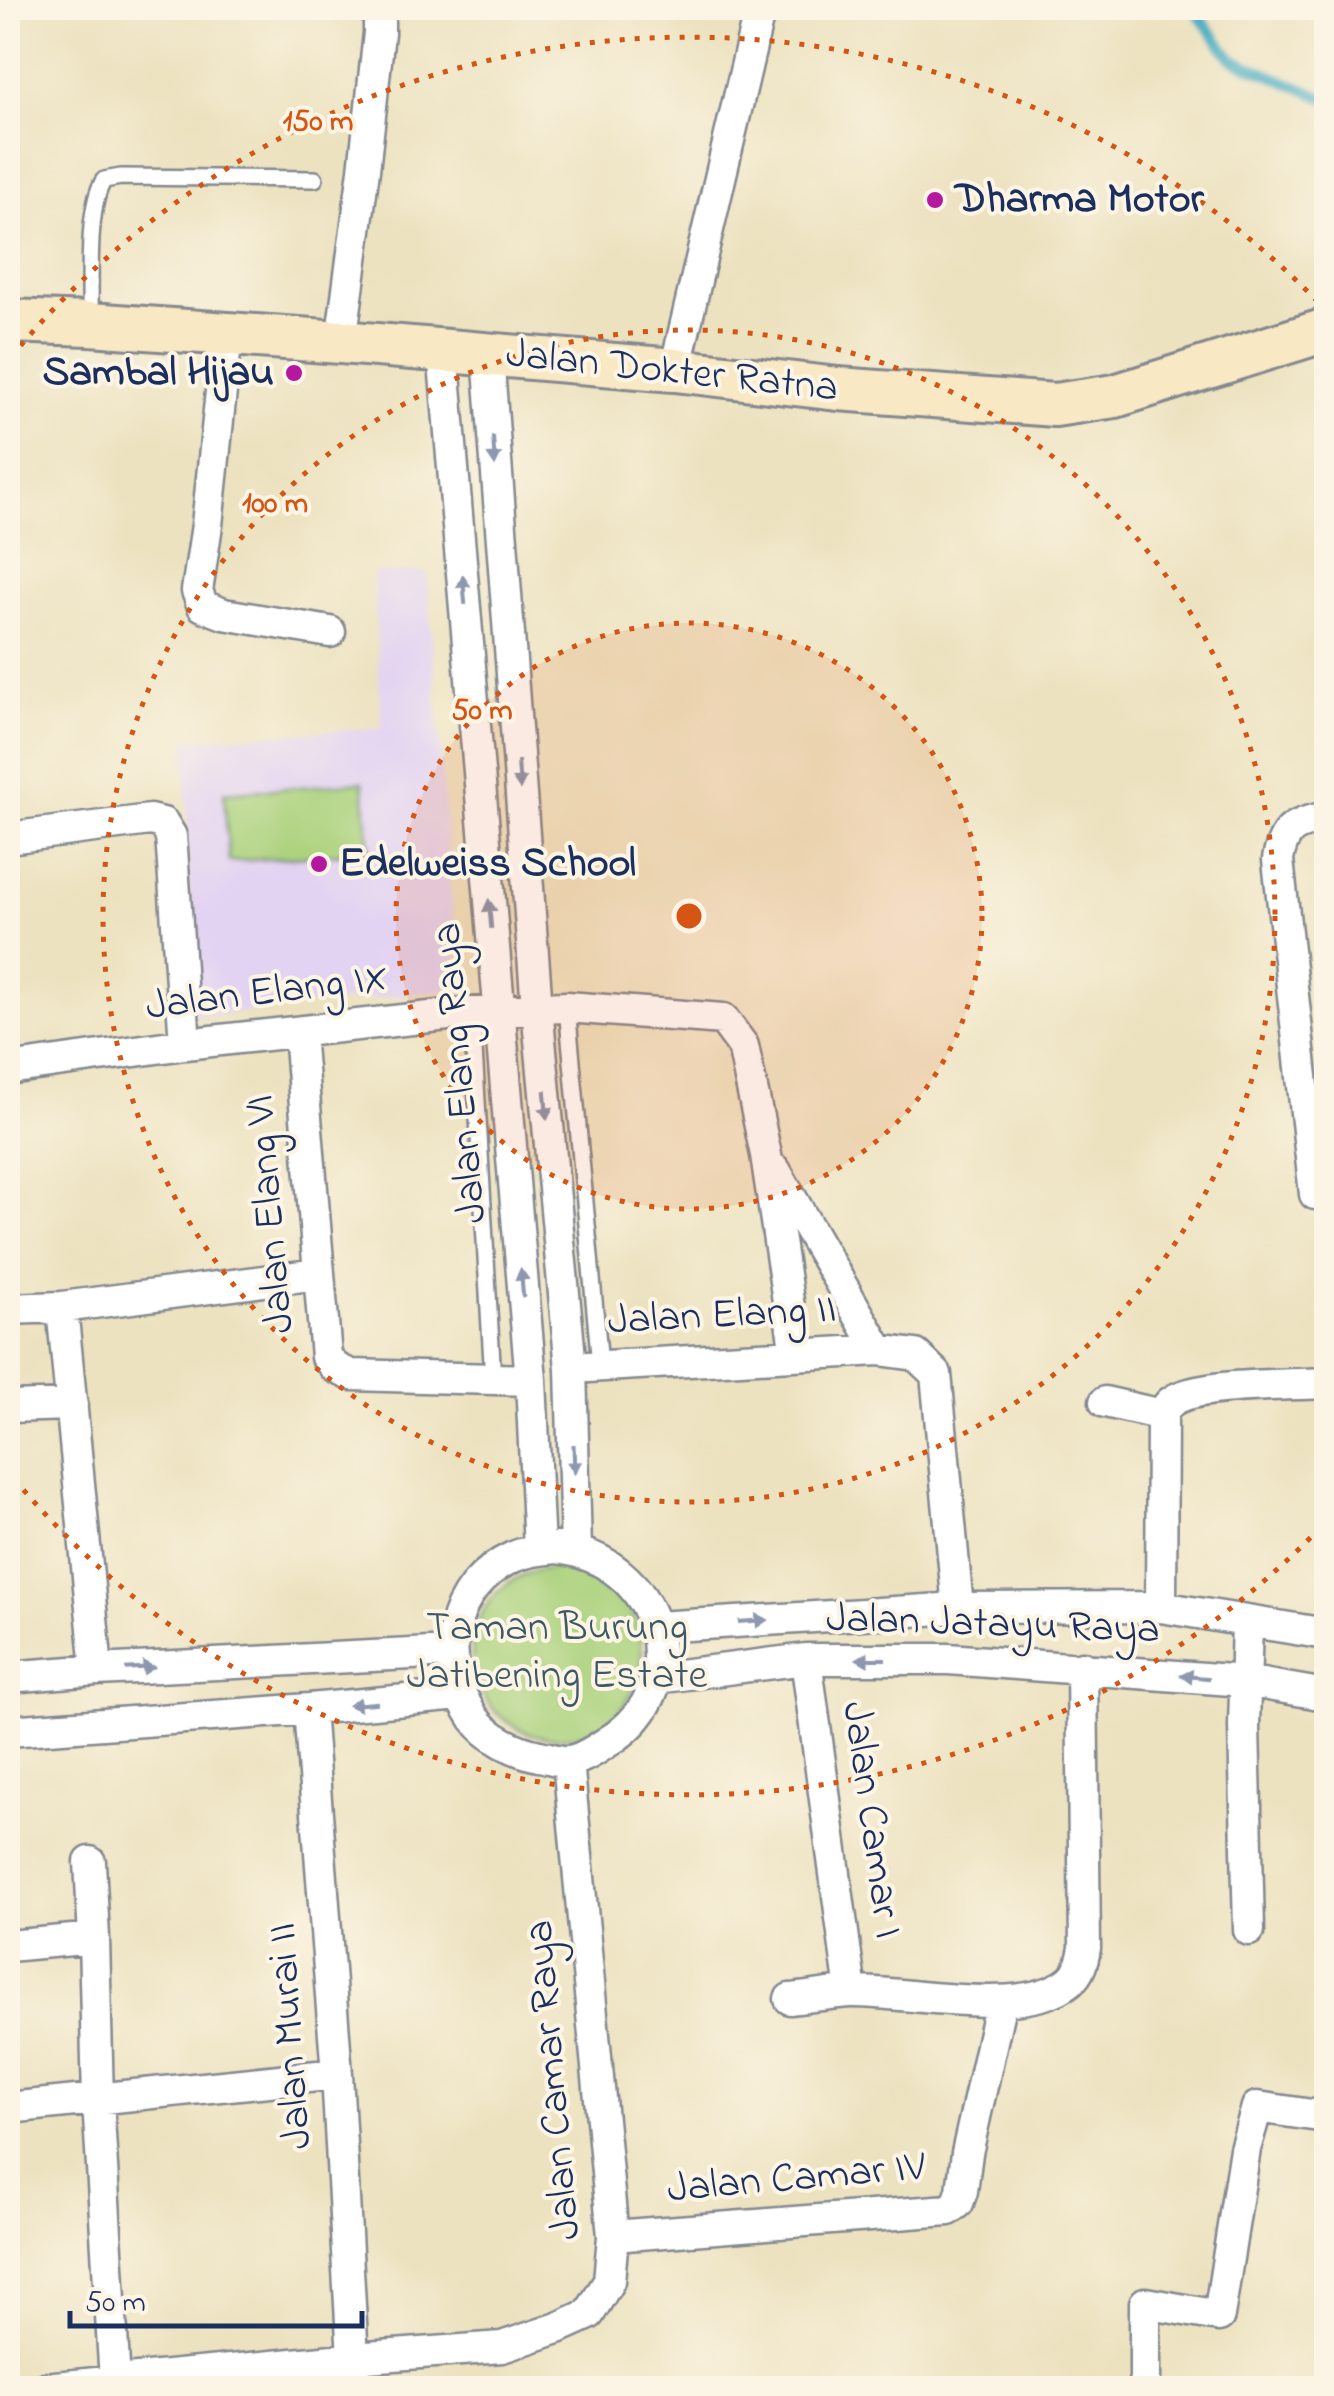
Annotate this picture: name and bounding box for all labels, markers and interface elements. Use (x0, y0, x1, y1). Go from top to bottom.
text: 150 m (283, 101, 353, 145)
place label: Dharma Motor (953, 170, 1205, 231)
marker: Dharma Motor (924, 189, 946, 211)
street label: Jalan Dokter Ratna (503, 324, 841, 420)
place label: Sambal Hijau (42, 343, 274, 404)
marker: Sambal Hijau (283, 362, 305, 384)
one-way arrow (487, 436, 503, 468)
text: 100 m (242, 483, 308, 527)
one-way arrow (455, 574, 471, 606)
text: 50 m (452, 690, 512, 734)
one-way arrow (512, 760, 528, 792)
place label: Edelweiss School (339, 834, 636, 895)
marker: Edelweiss School (308, 853, 330, 875)
one-way arrow (482, 898, 498, 930)
centre of rings (671, 898, 707, 934)
street label: Jalan Elang Raya (417, 920, 505, 1226)
street label: Jalan Elang IX (142, 948, 392, 1038)
one-way arrow (539, 1089, 555, 1121)
street label: Jalan Elang VI (230, 1092, 312, 1336)
one-way arrow (514, 1267, 530, 1299)
street label: Jalan Elang II (606, 1280, 838, 1352)
one-way arrow (566, 1443, 582, 1475)
street label: Jalan Jatayu Raya (825, 1589, 1161, 1661)
park label: Taman Burung Jatibening Estate (407, 1598, 708, 1707)
one-way arrow (737, 1612, 769, 1628)
one-way arrow (855, 1651, 887, 1667)
one-way arrow (124, 1660, 156, 1676)
one-way arrow (1179, 1669, 1211, 1685)
one-way arrow (347, 1696, 378, 1712)
street label: Jalan Camar I (824, 1698, 918, 1942)
street label: Jalan Camar Raya (510, 1918, 598, 2242)
street label: Jalan Murai II (253, 1921, 329, 2151)
street label: Jalan Camar IV (665, 2137, 928, 2221)
scale bar (70, 2266, 362, 2328)
text: 50 m (85, 2282, 146, 2326)

